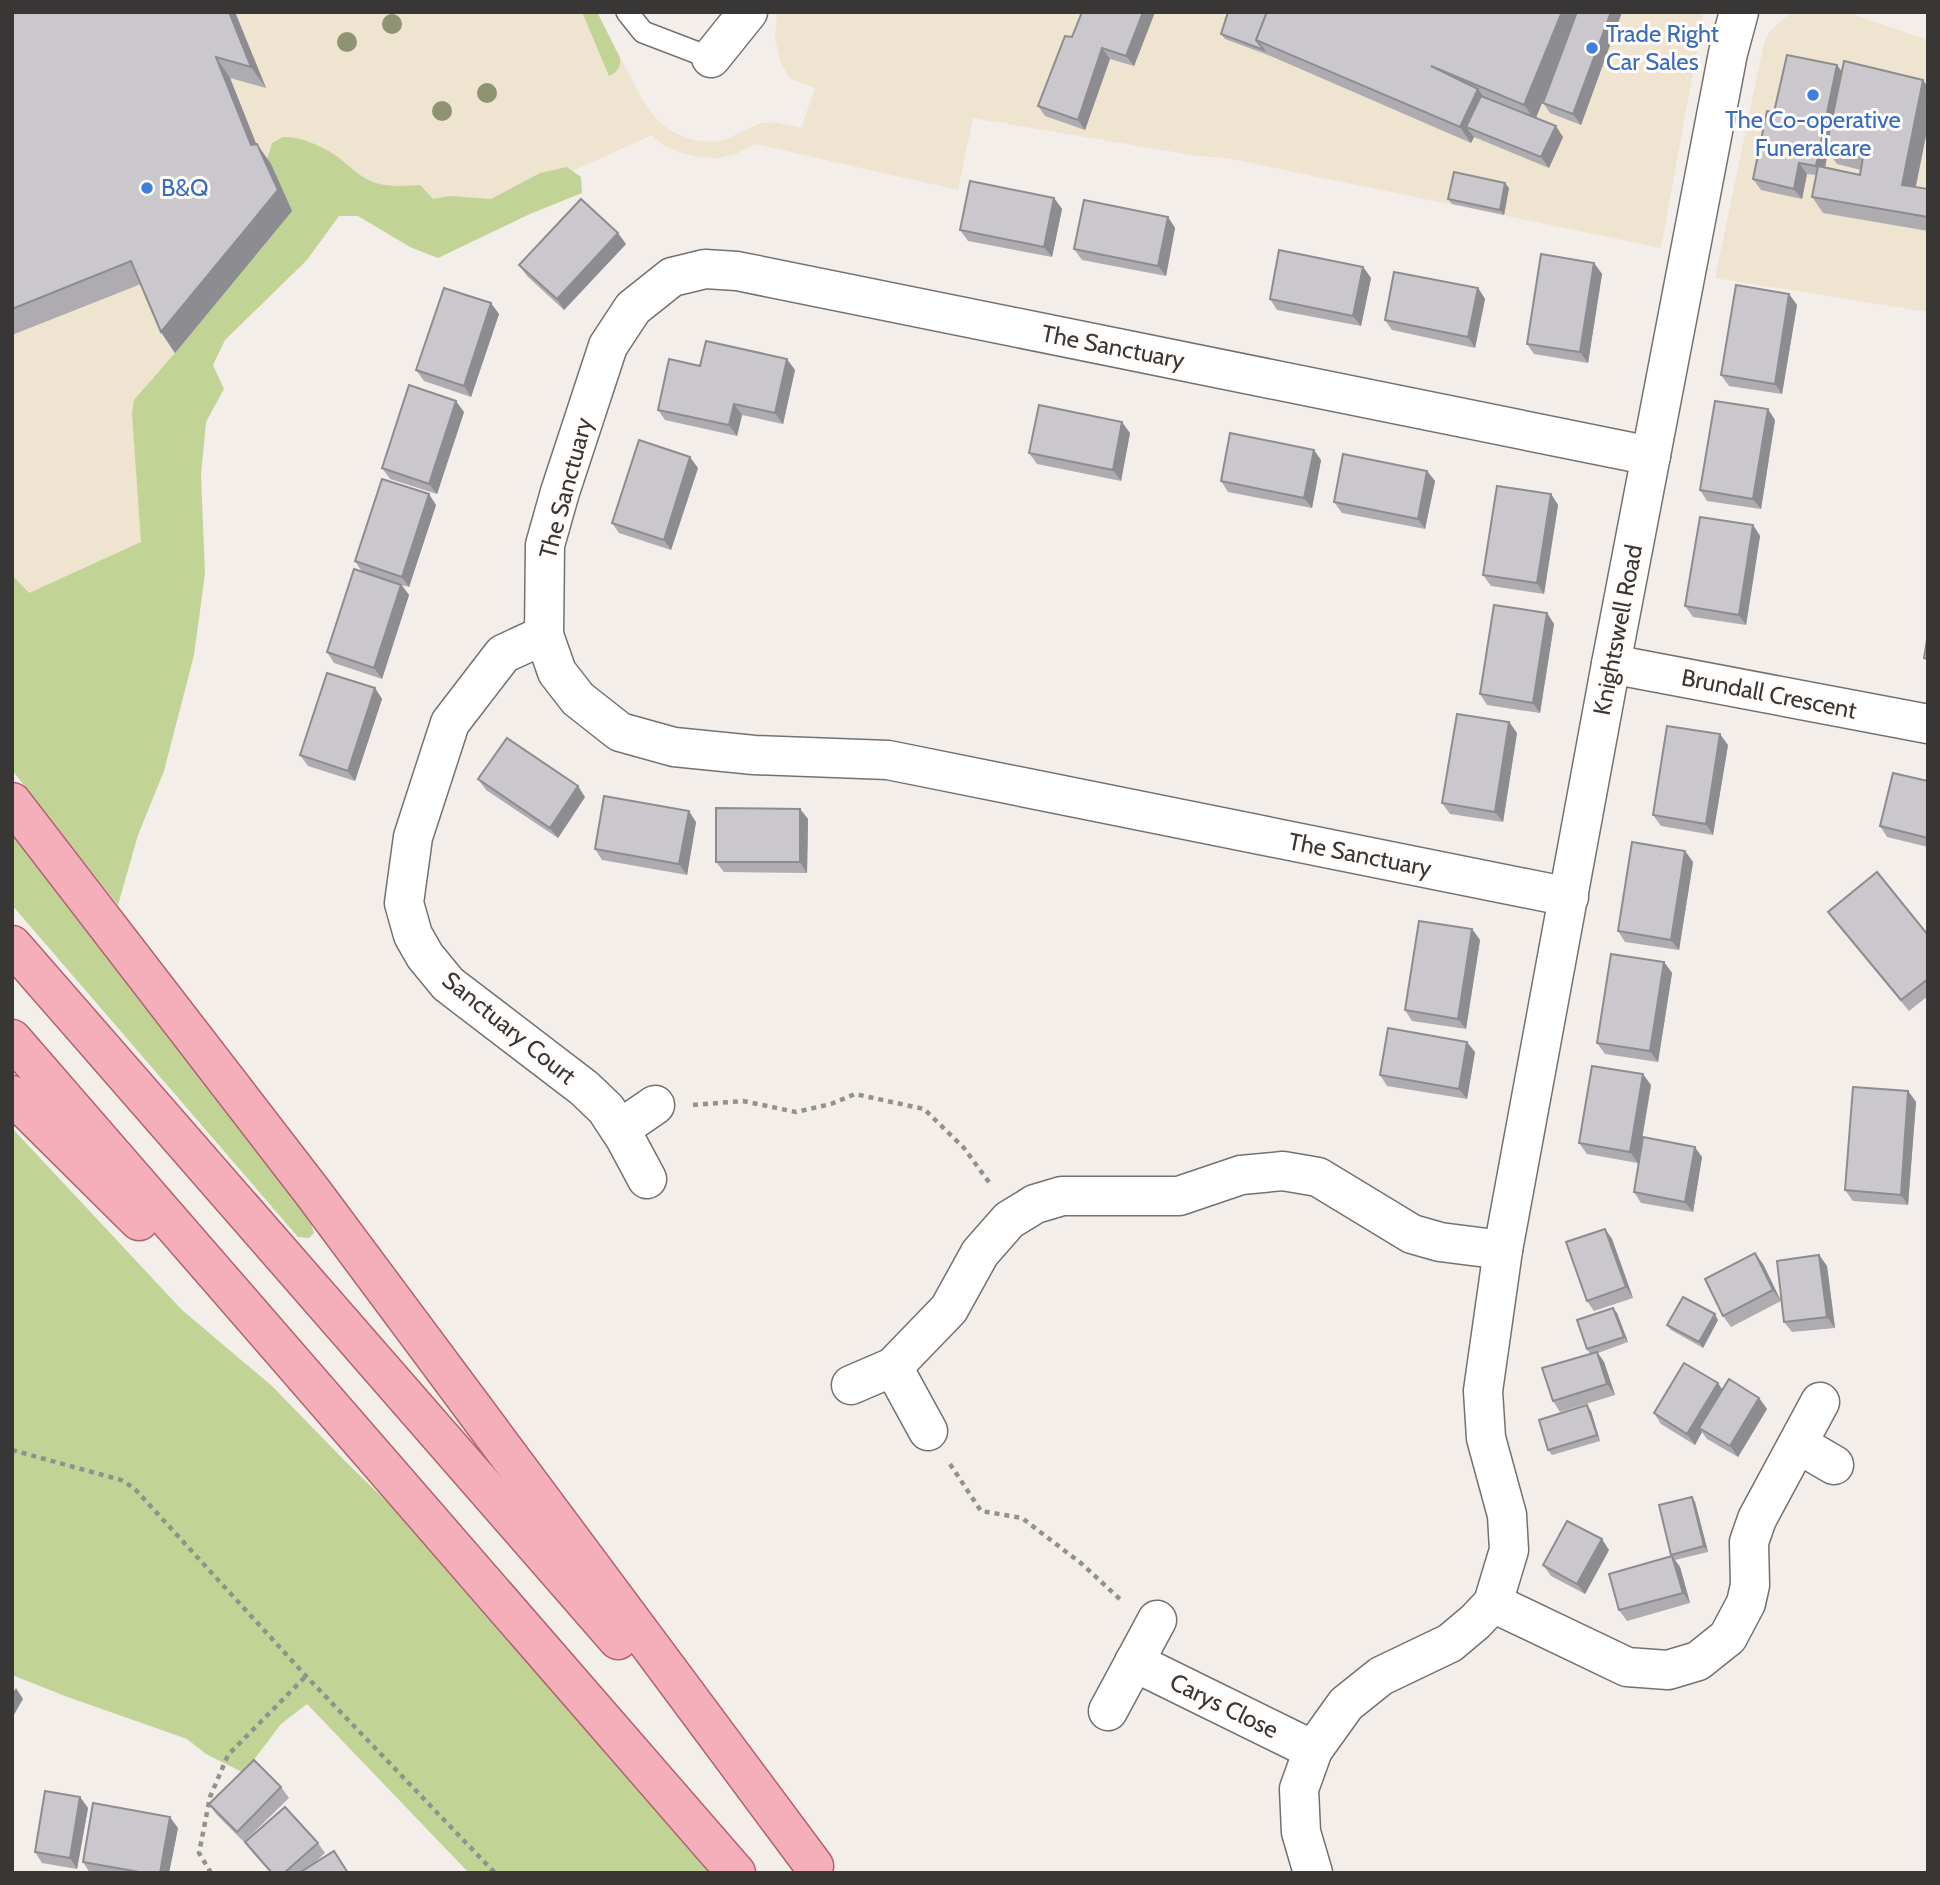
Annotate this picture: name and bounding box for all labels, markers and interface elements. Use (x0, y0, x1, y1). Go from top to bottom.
place label: Trade Right Car Sales (1606, 19, 1719, 76)
marker: Trade Right Car Sales (1584, 40, 1600, 56)
marker: The Co-operative Funeralcare (1805, 87, 1821, 103)
place label: The Co-operative Funeralcare (1725, 105, 1901, 162)
place label: B&Q (161, 173, 208, 202)
marker: B&Q (139, 180, 155, 196)
street label: The Sanctuary (1039, 318, 1187, 375)
street label: The Sanctuary (533, 414, 598, 562)
street label: Knightswell Road (1587, 542, 1648, 718)
street label: Brundall Crescent (1679, 662, 1859, 725)
street label: The Sanctuary (1286, 826, 1434, 883)
street label: Sanctuary Court (437, 965, 582, 1090)
street label: Carys Close (1165, 1667, 1283, 1744)

